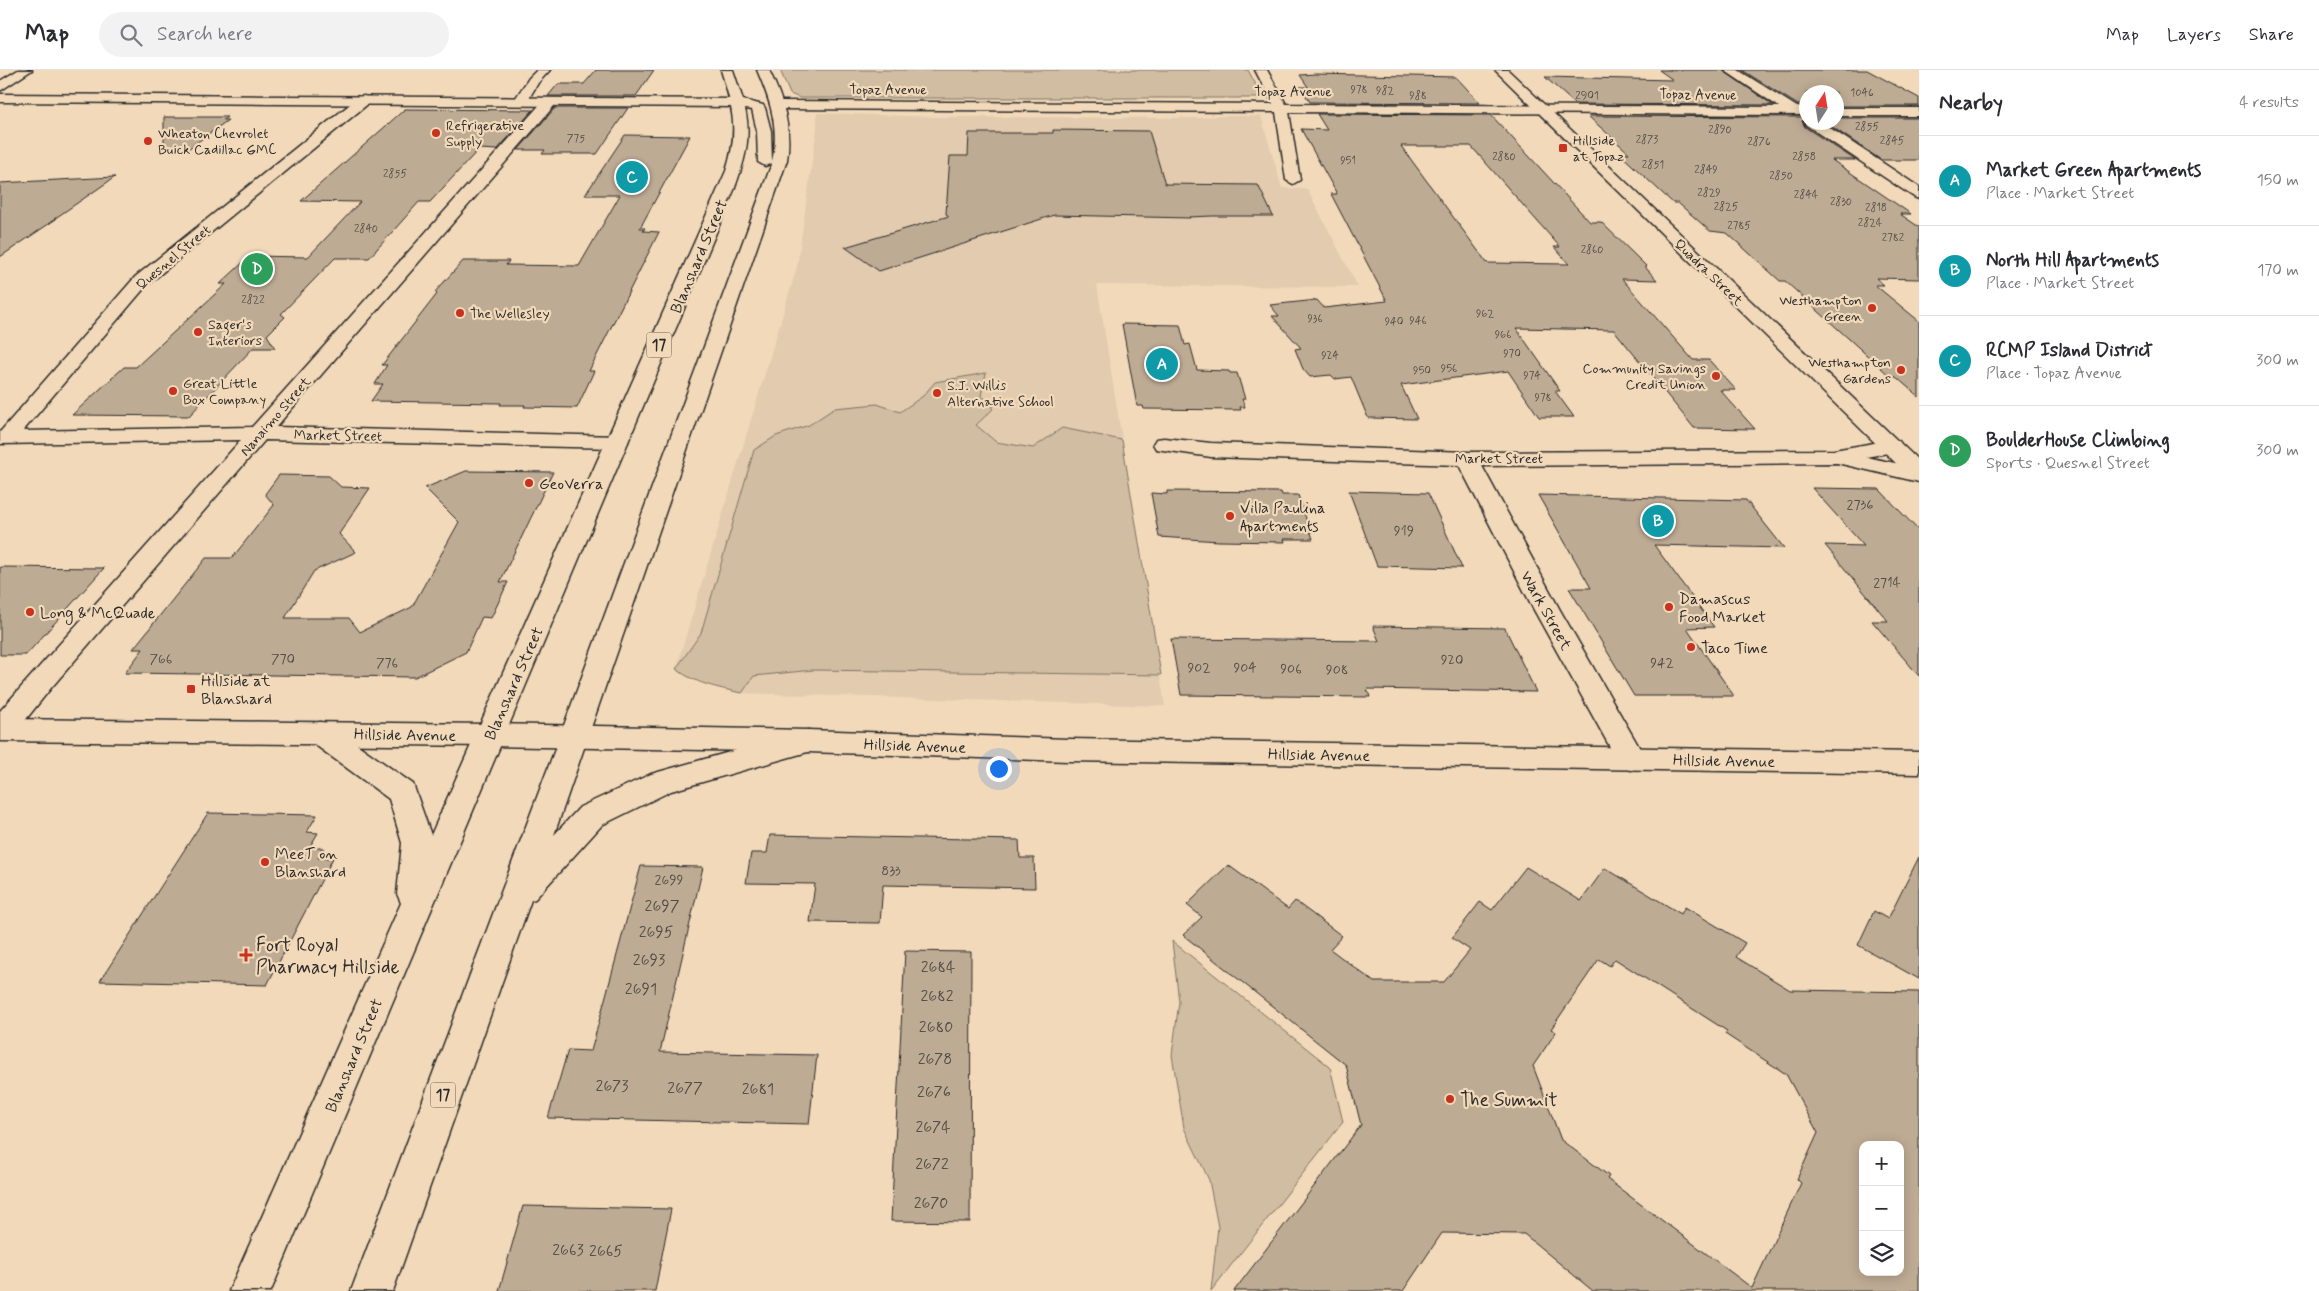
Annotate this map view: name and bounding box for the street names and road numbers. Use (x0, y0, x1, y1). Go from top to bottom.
street label: Topaz Avenue (849, 81, 927, 99)
street label: Topaz Avenue (1254, 83, 1332, 101)
street label: Topaz Avenue (1659, 85, 1737, 105)
street label: Blanshard Street (666, 196, 733, 317)
street label: Quesnel Street (133, 221, 215, 294)
street label: Quadra Street (1670, 235, 1747, 311)
road number: 17 (646, 332, 672, 358)
street label: Nanaimo Street (236, 373, 316, 460)
street label: Market Street (294, 426, 382, 446)
street label: Market Street (1455, 450, 1543, 468)
street label: Wark Street (1515, 567, 1576, 655)
street label: Blanshard Street (480, 623, 549, 744)
street label: Hillside Avenue (354, 724, 456, 747)
street label: Hillside Avenue (863, 734, 967, 759)
street label: Hillside Avenue (1268, 744, 1370, 767)
street label: Hillside Avenue (1673, 750, 1775, 773)
street label: Blanshard Street (321, 995, 388, 1116)
road number: 17 (430, 1082, 456, 1108)

